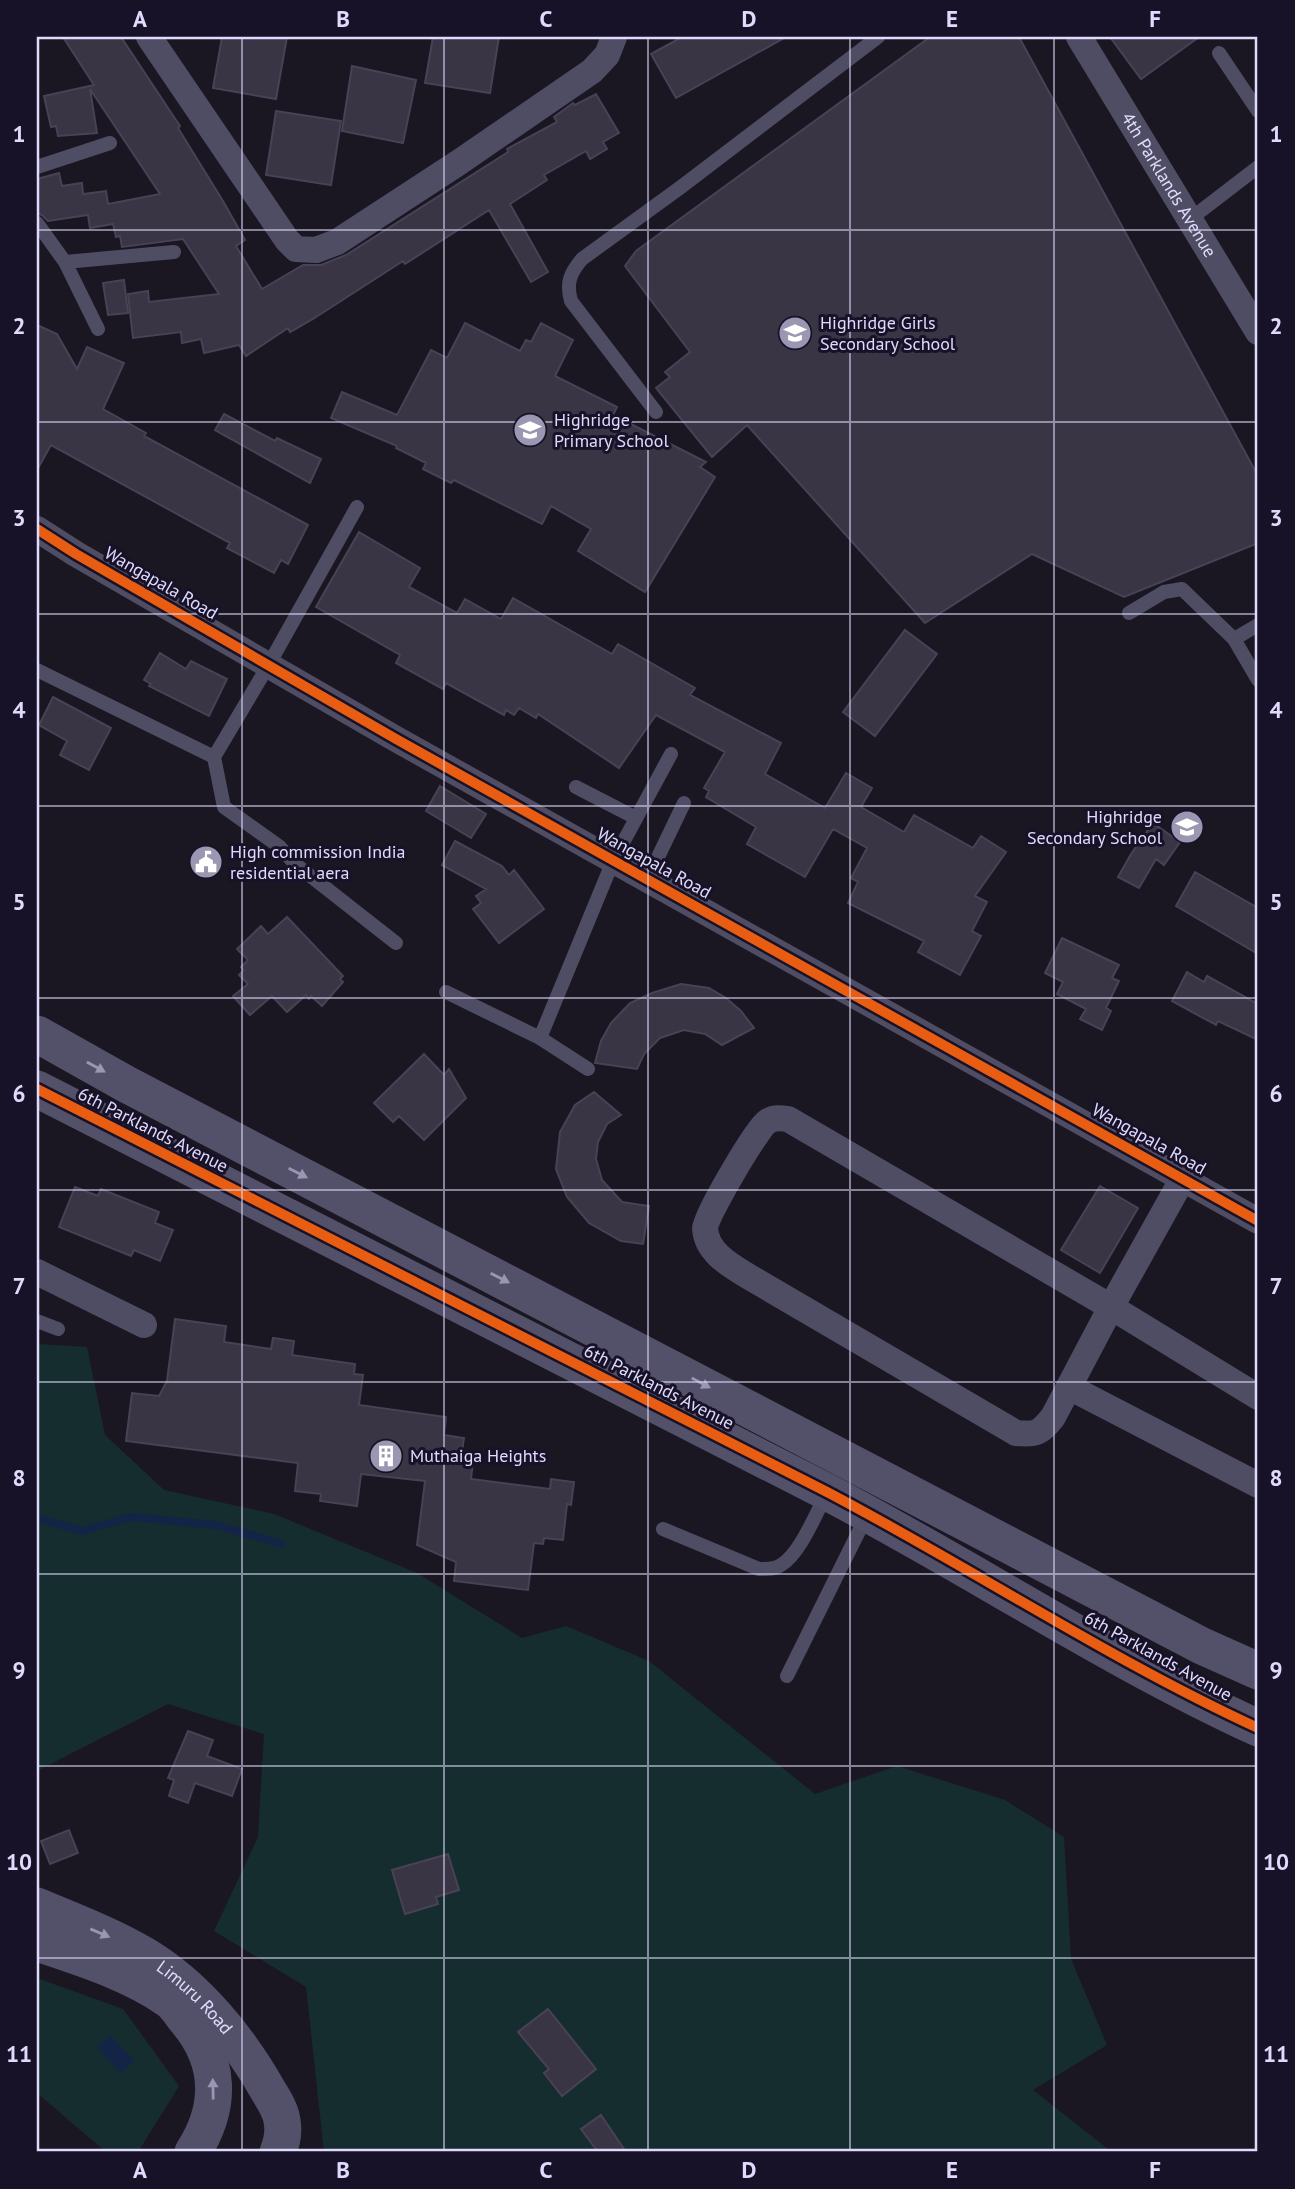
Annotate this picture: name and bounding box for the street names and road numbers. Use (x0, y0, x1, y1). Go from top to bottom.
street label: 4th Parklands Avenue (1116, 108, 1222, 261)
street label: Wangapala Road (100, 541, 222, 624)
street label: Wangapala Road (593, 822, 715, 903)
street label: 6th Parklands Avenue (74, 1082, 232, 1177)
street label: Wangapala Road (1088, 1098, 1210, 1179)
street label: 6th Parklands Avenue (580, 1339, 738, 1434)
street label: 6th Parklands Avenue (1080, 1605, 1236, 1706)
street label: Limuru Road (152, 1955, 238, 2039)

